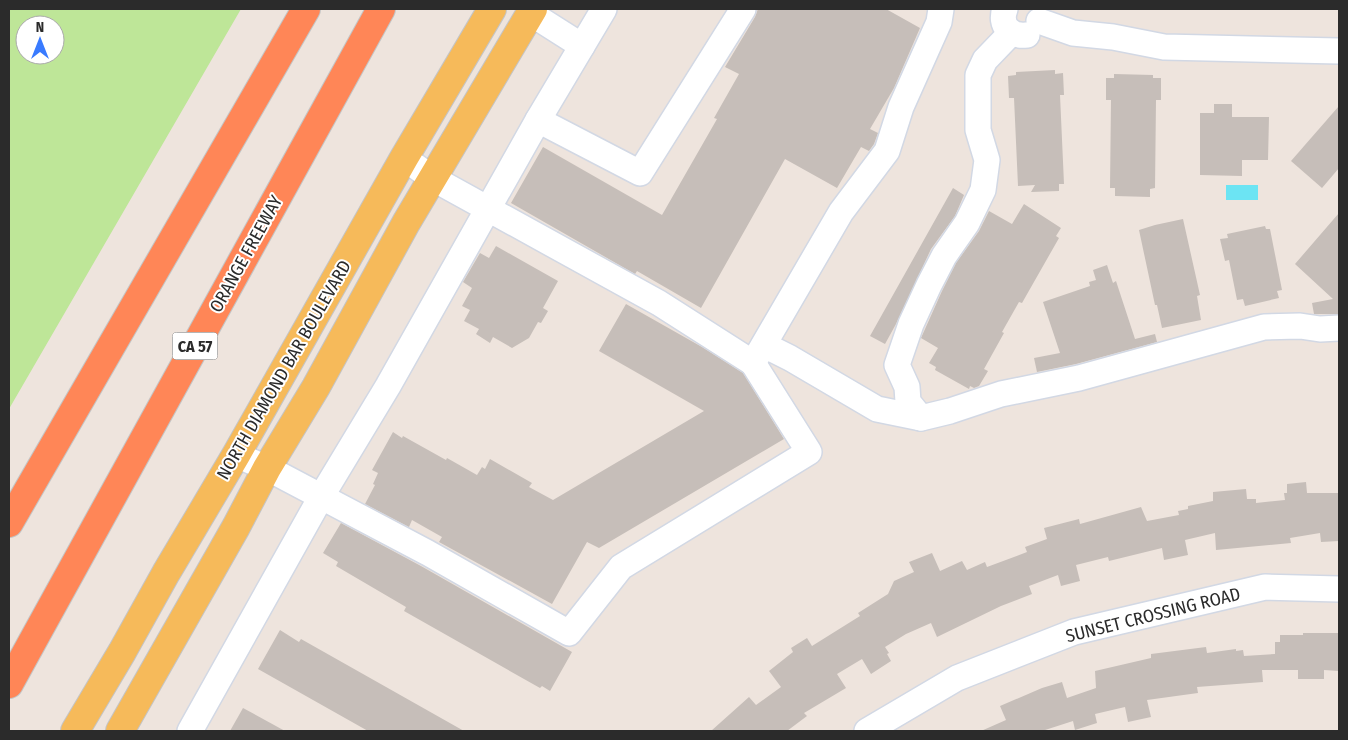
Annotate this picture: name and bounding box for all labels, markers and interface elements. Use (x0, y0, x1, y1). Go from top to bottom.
north arrow (15, 15, 65, 65)
text: N (36, 19, 44, 36)
street label: ORANGE FREEWAY (205, 192, 287, 316)
street label: NORTH DIAMOND BAR BOULEVARD (212, 257, 356, 483)
road number: CA 57 (172, 332, 218, 360)
street label: SUNSET CROSSING ROAD (1063, 583, 1243, 647)

